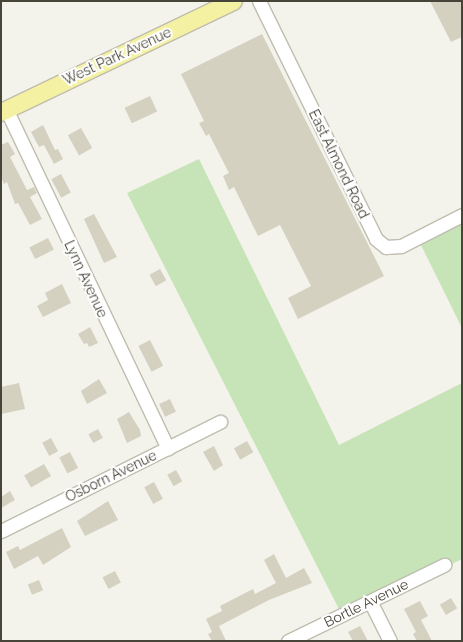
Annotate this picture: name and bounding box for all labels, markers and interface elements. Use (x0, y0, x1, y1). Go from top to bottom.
street label: West Park Avenue (60, 23, 174, 89)
street label: East Almond Road (305, 107, 373, 221)
street label: Lynn Avenue (61, 238, 111, 320)
street label: Osborn Avenue (62, 447, 160, 505)
street label: Bortle Avenue (321, 575, 411, 631)

